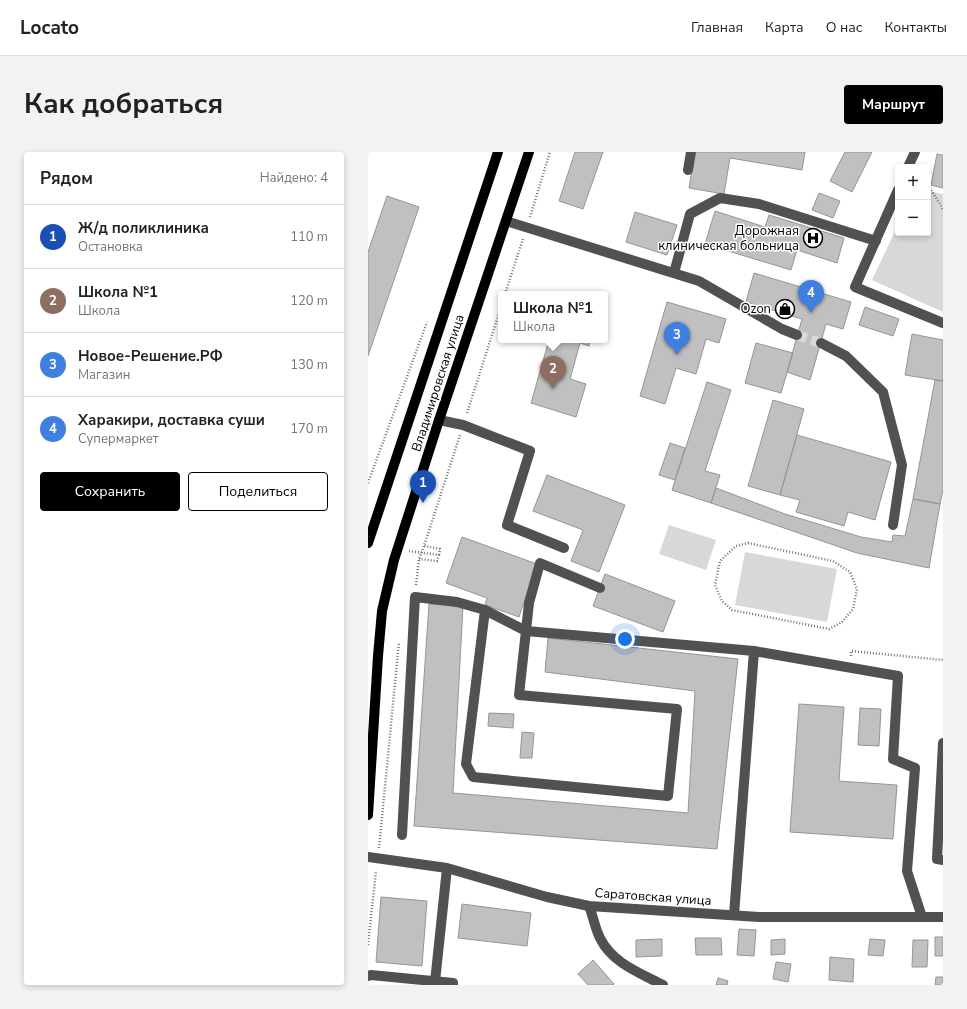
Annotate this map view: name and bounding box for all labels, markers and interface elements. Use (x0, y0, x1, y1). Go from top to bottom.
text: Locato (20, 15, 79, 41)
text: Главная (691, 18, 743, 37)
text: Карта (765, 18, 804, 37)
text: О нас (826, 18, 862, 37)
text: Контакты (884, 18, 947, 37)
text: Как добраться (24, 85, 223, 123)
button: Маршрут (844, 85, 943, 124)
map controls (895, 164, 931, 236)
button: + (895, 164, 931, 200)
text: Рядом (40, 167, 93, 190)
text: Найдено: 4 (260, 169, 328, 187)
button: − (895, 200, 931, 236)
text: Ж/д поликлиника (78, 218, 209, 238)
place label: Дорожная клиническая больница (658, 222, 799, 255)
hospital icon: Дорожная клиническая больница (802, 227, 824, 249)
text: 1 (49, 228, 57, 246)
text: 110 m (290, 228, 328, 246)
text: Остановка (78, 238, 143, 256)
pin: 4 (798, 280, 824, 313)
text: Школа №1 (78, 282, 158, 302)
popup (498, 291, 608, 343)
text: 2 (49, 292, 57, 310)
text: 120 m (290, 292, 328, 310)
text: Школа №1 (513, 298, 593, 318)
shop icon: Ozon (774, 298, 796, 320)
place label: Ozon (741, 300, 771, 318)
text: Школа (78, 302, 120, 320)
street label: Владимировская улица (407, 312, 469, 454)
text: Школа (513, 318, 555, 336)
pin: 3 (664, 322, 690, 355)
text: Новое-Решение.РФ (78, 346, 223, 366)
text: 3 (49, 356, 57, 374)
text: 130 m (290, 356, 328, 374)
pin: 2 (540, 356, 566, 389)
text: Магазин (78, 366, 130, 384)
text: Харакири, доставка суши (78, 410, 265, 430)
text: 4 (49, 420, 57, 438)
text: 170 m (290, 420, 328, 438)
text: Супермаркет (78, 430, 159, 448)
pin: 1 (410, 470, 436, 503)
button: Сохранить (40, 472, 180, 511)
button: Поделиться (188, 472, 328, 511)
your location (615, 629, 635, 649)
street label: Саратовская улица (594, 884, 712, 910)

